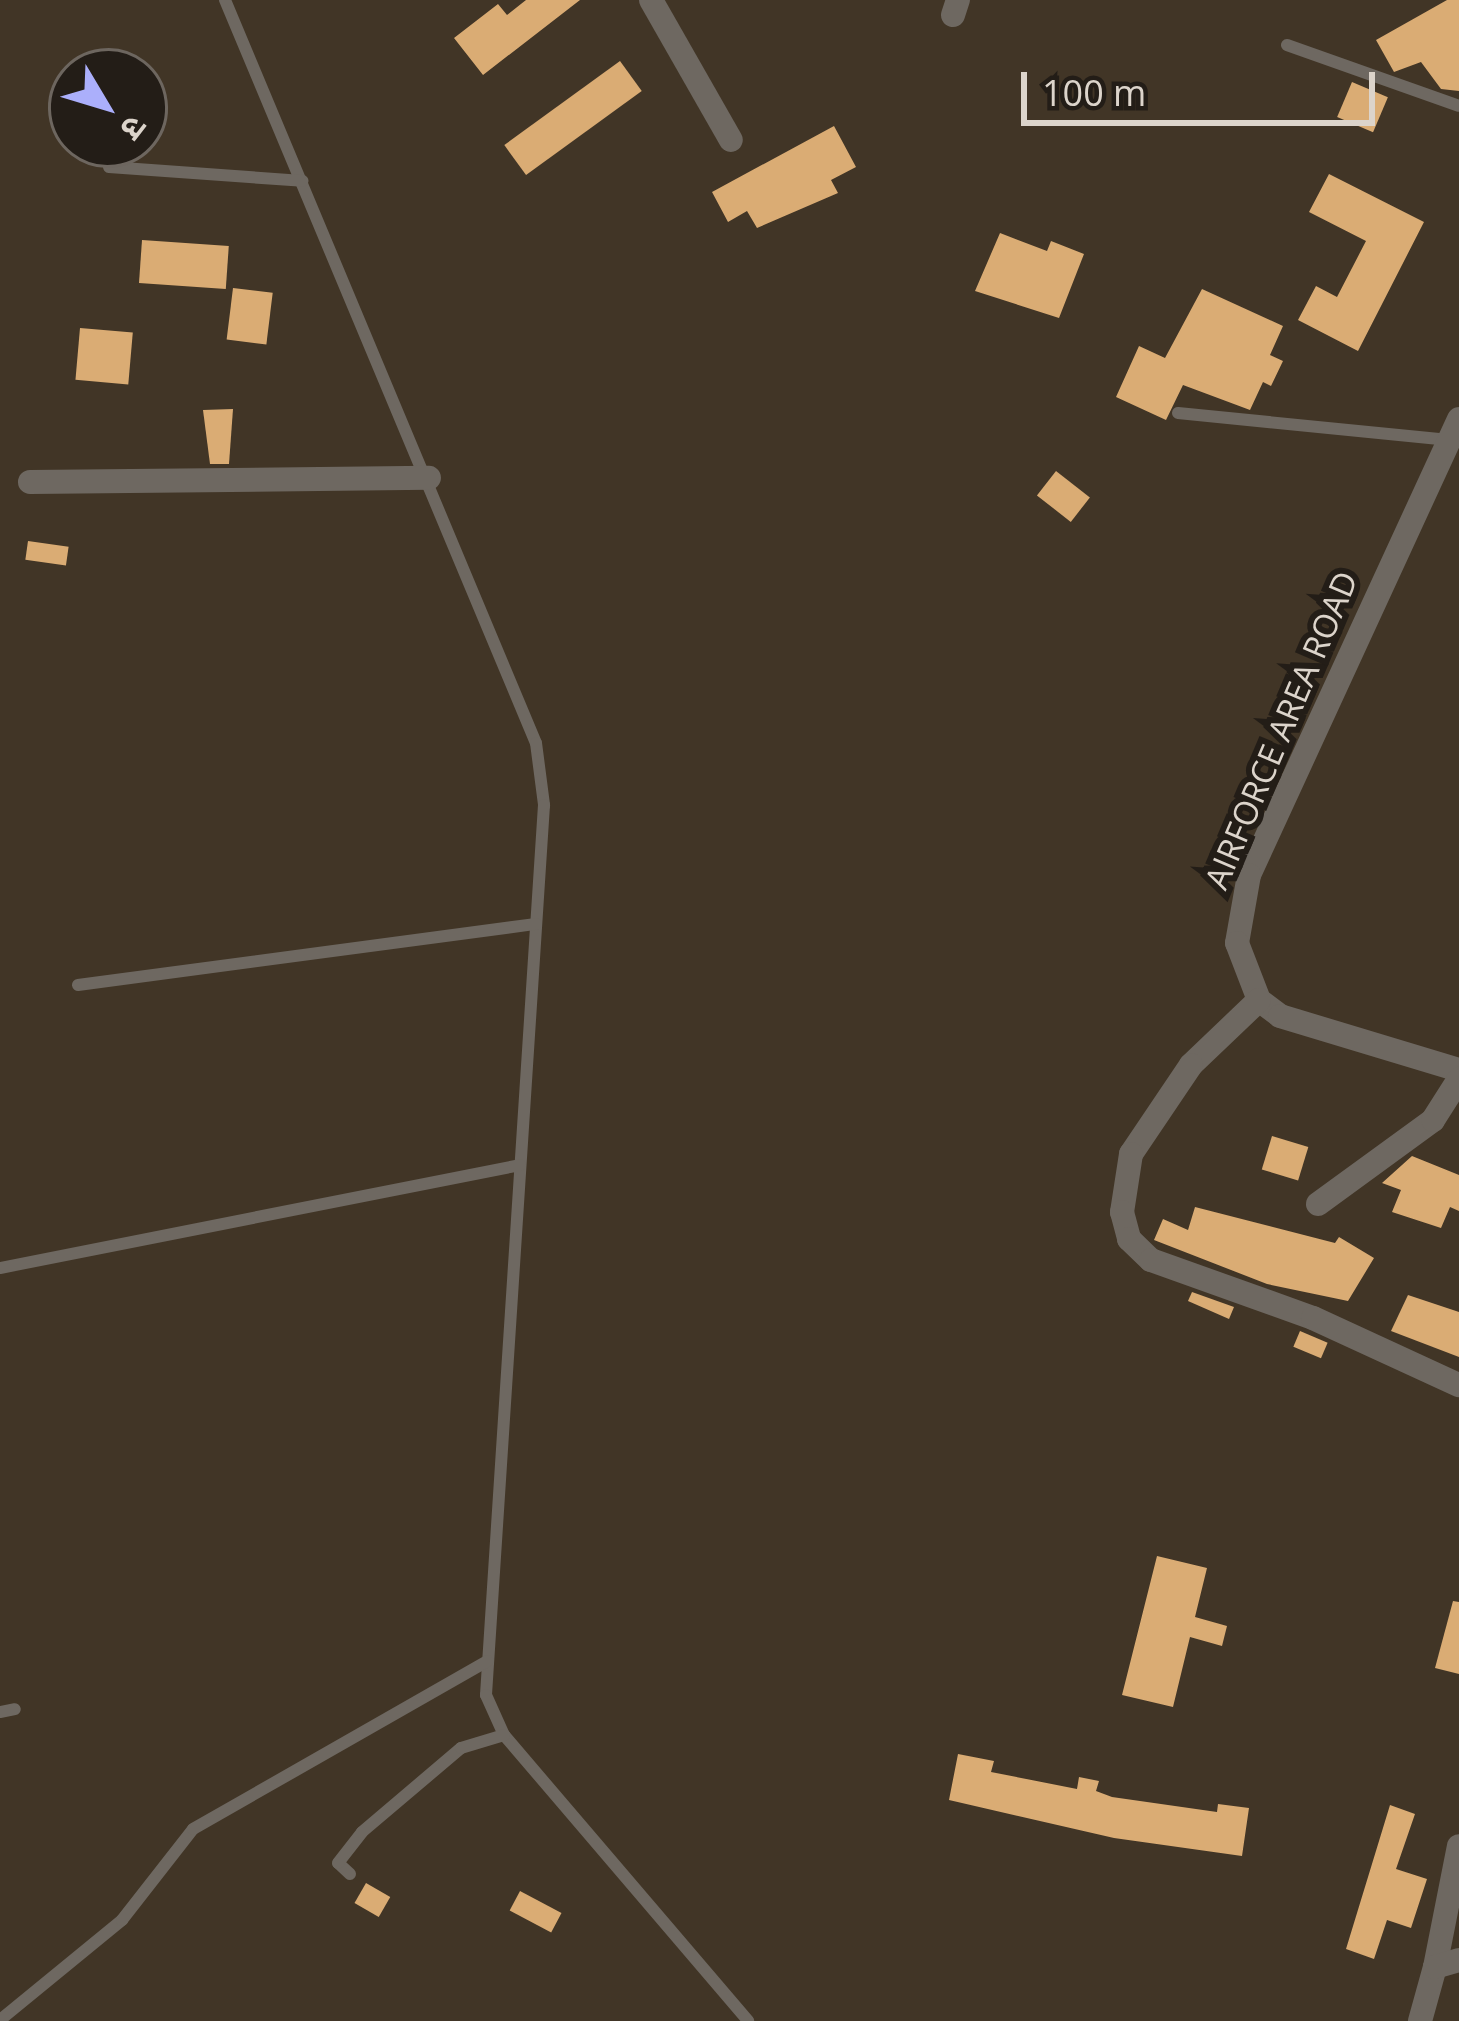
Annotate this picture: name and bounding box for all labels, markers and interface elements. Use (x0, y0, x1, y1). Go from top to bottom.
north arrow (48, 48, 168, 168)
scale bar (1027, 48, 1381, 122)
text: 100 m (1042, 68, 1146, 117)
text: उ (111, 107, 158, 150)
street label: AIRFORCE AREA ROAD (1196, 565, 1366, 895)

